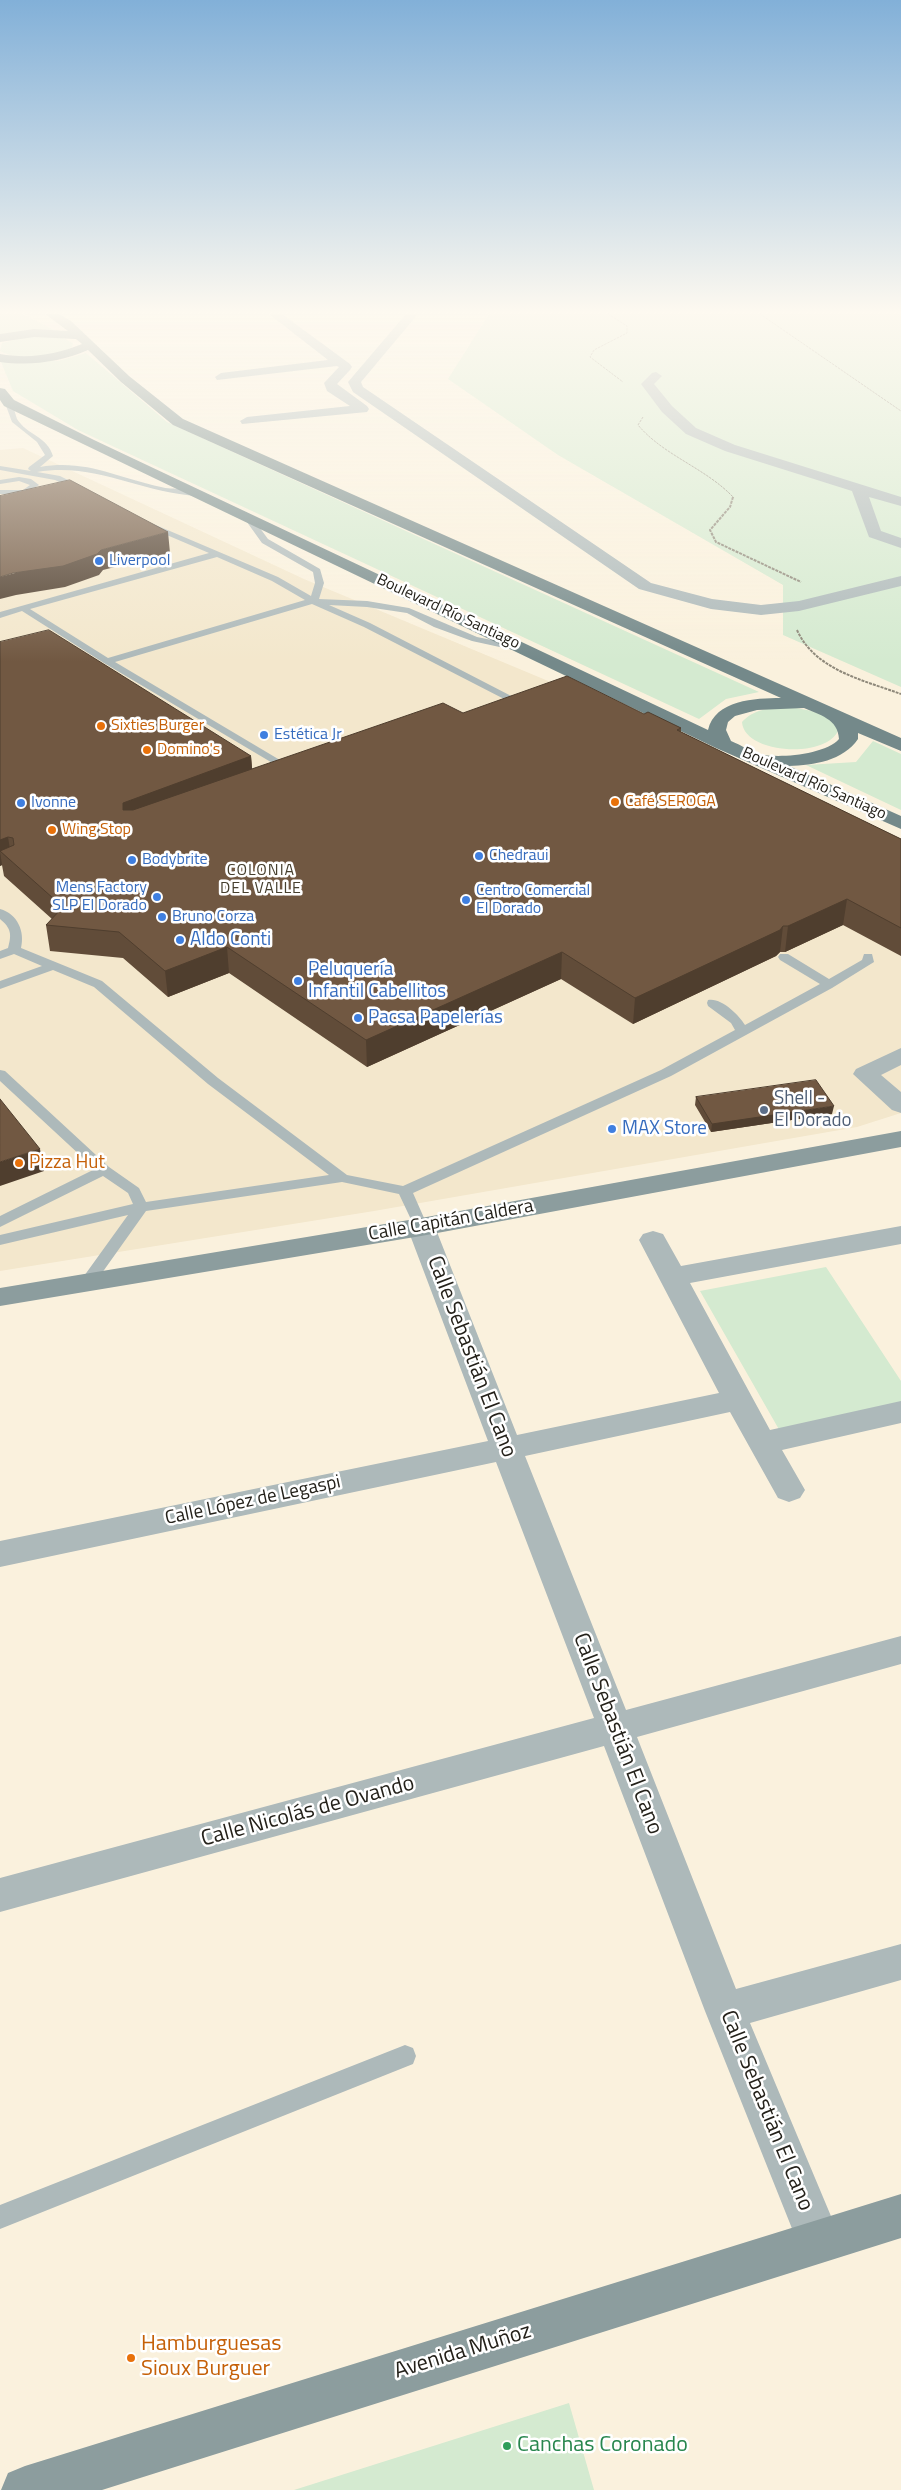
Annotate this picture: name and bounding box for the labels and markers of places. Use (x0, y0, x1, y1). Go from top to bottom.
place label: Liverpool (109, 551, 170, 571)
marker: Liverpool (93, 555, 105, 567)
place label: Sixties Burger (111, 716, 204, 736)
marker: Sixties Burger (95, 720, 107, 732)
place label: Estética Jr (274, 725, 342, 745)
marker: Estética Jr (258, 729, 270, 741)
place label: Domino's (157, 740, 220, 760)
marker: Domino's (141, 744, 153, 756)
place label: Café SEROGA (625, 792, 716, 812)
place label: Ivonne (31, 793, 76, 813)
marker: Café SEROGA (609, 796, 621, 808)
marker: Ivonne (15, 797, 27, 809)
place label: Wing Stop (62, 820, 131, 840)
marker: Wing Stop (46, 824, 58, 836)
place label: Chedraui (489, 846, 548, 866)
place label: Bodybrite (142, 850, 208, 870)
marker: Chedraui (473, 850, 485, 862)
marker: Bodybrite (126, 854, 138, 866)
place label: Mens Factory SLP El Dorado (52, 878, 147, 916)
place label: Centro Comercial El Dorado (476, 881, 590, 919)
marker: Mens Factory SLP El Dorado (151, 891, 163, 903)
marker: Centro Comercial El Dorado (460, 894, 472, 906)
place label: Bruno Corza (172, 907, 254, 927)
marker: Bruno Corza (156, 911, 168, 923)
place label: Aldo Conti (190, 929, 271, 951)
marker: Aldo Conti (174, 934, 186, 946)
place label: Peluquería Infantil Cabellitos (308, 959, 446, 1003)
marker: Peluquería Infantil Cabellitos (292, 975, 304, 987)
place label: Pacsa Papelerías (368, 1007, 503, 1029)
marker: Pacsa Papelerías (352, 1012, 364, 1024)
place label: Shell - El Dorado (774, 1088, 852, 1132)
marker: Shell - El Dorado (758, 1104, 770, 1116)
place label: MAX Store (622, 1118, 707, 1140)
marker: MAX Store (606, 1123, 618, 1135)
place label: Pizza Hut (29, 1152, 105, 1174)
marker: Pizza Hut (13, 1157, 25, 1169)
place label: Hamburguesas Sioux Burguer (141, 2332, 282, 2384)
marker: Hamburguesas Sioux Burguer (125, 2352, 137, 2364)
place label: Canchas Coronado (517, 2433, 688, 2459)
marker: Canchas Coronado (501, 2440, 513, 2452)

